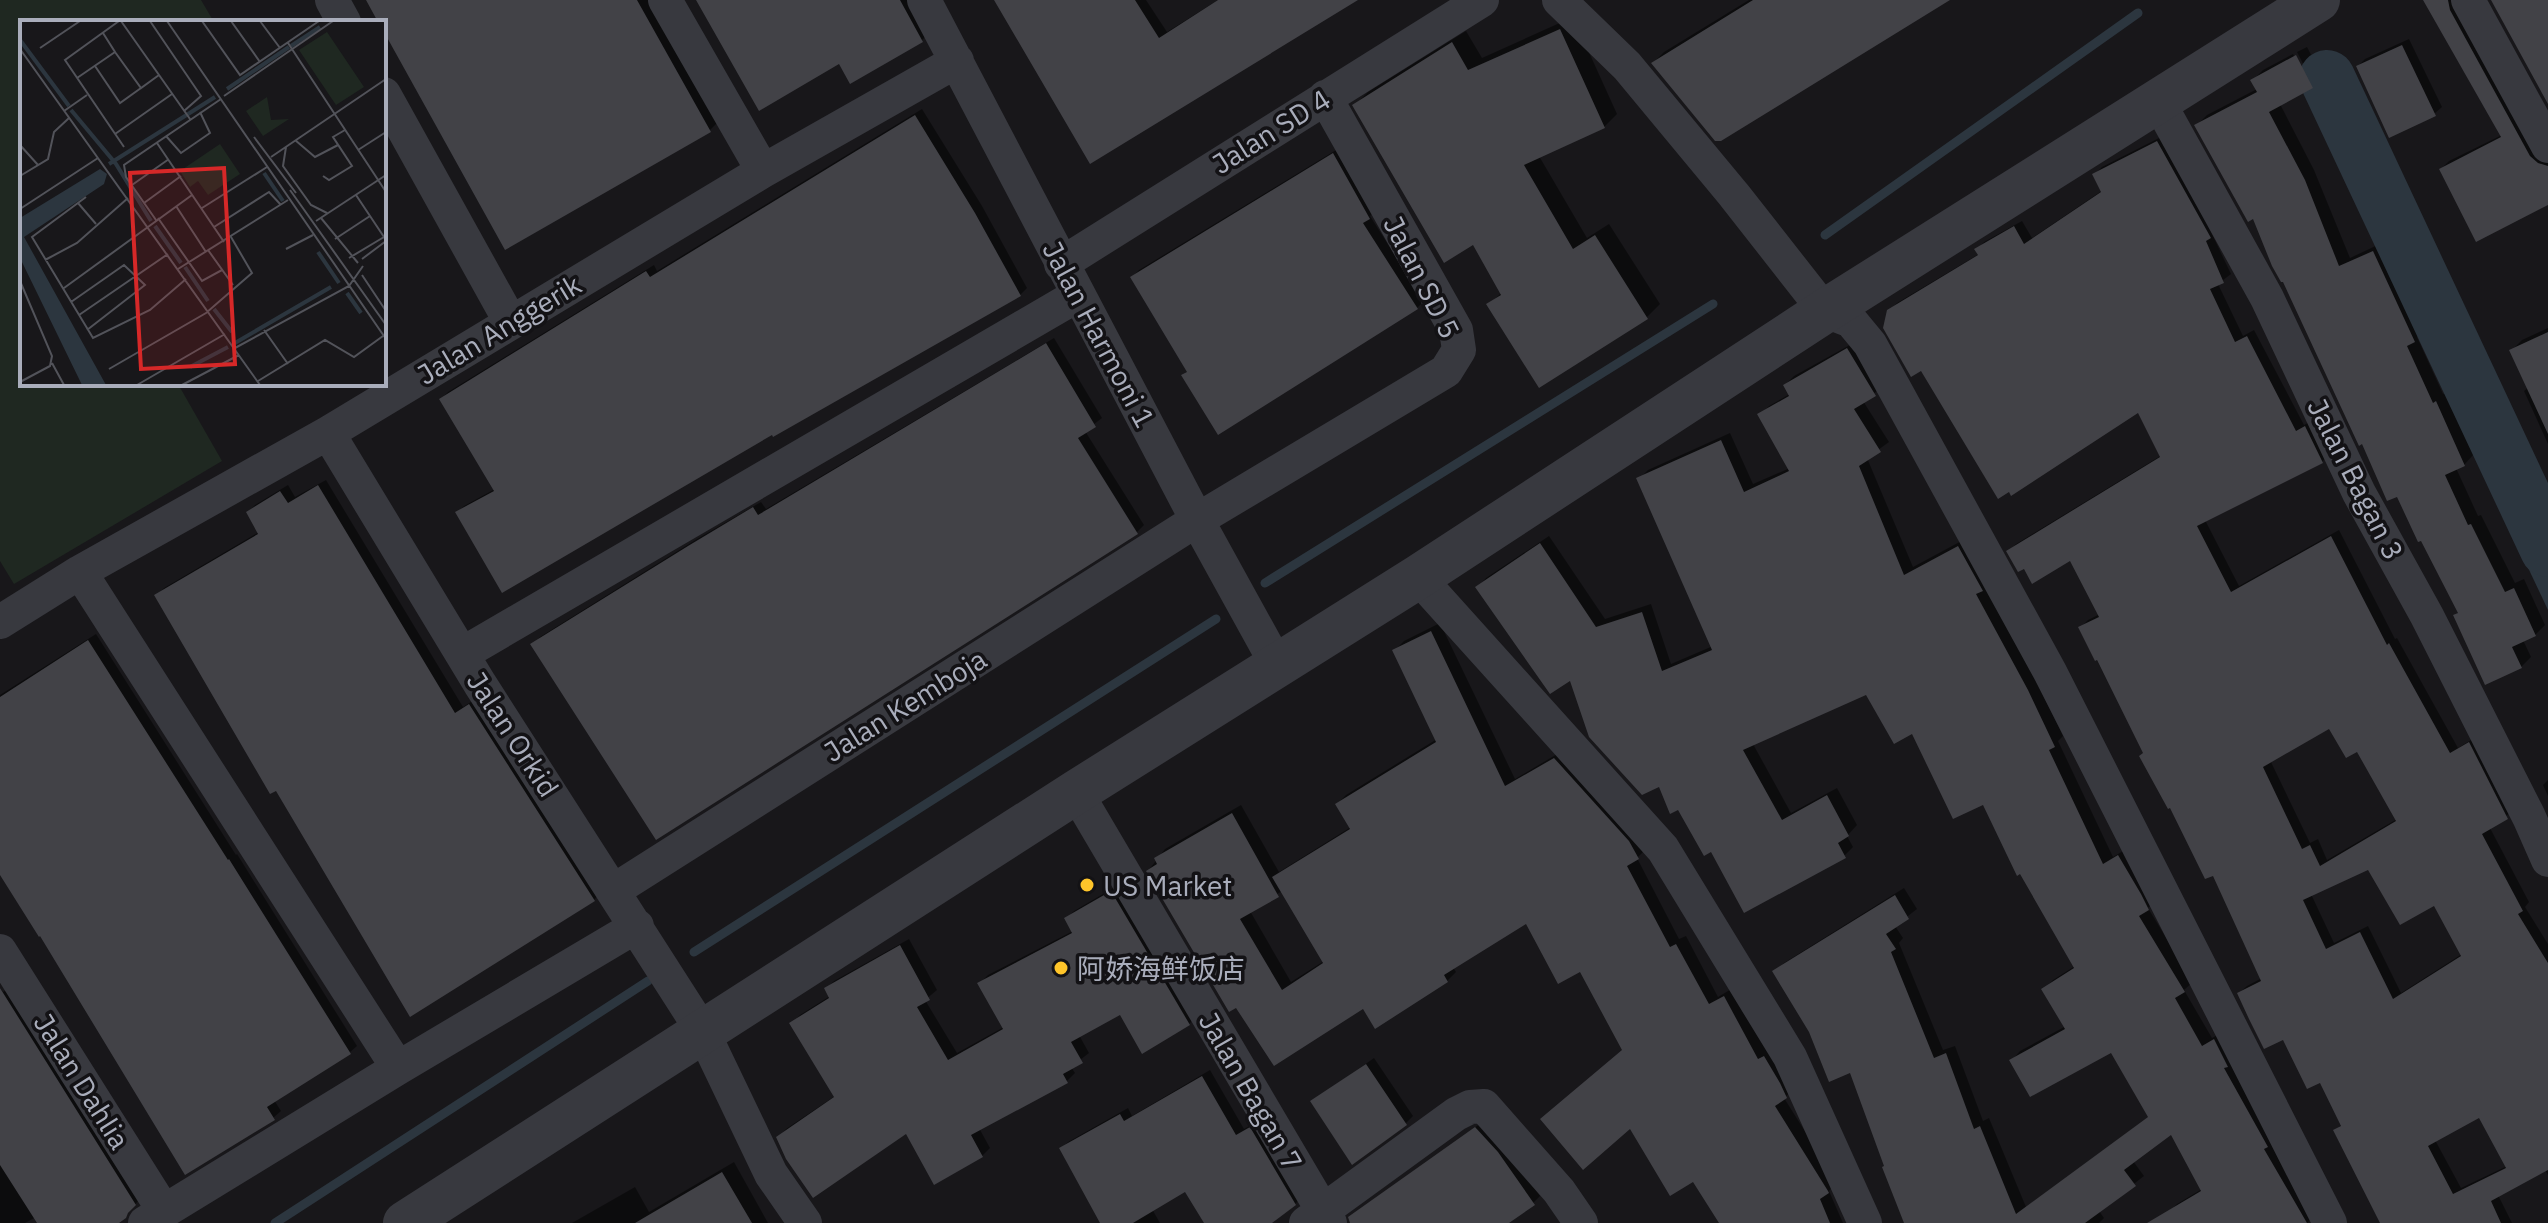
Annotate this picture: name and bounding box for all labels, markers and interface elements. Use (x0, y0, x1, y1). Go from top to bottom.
inset map (20, 20, 386, 386)
street label: Jalan SD 4 (1205, 80, 1337, 182)
street label: Jalan SD 5 (1375, 209, 1469, 345)
street label: Jalan Harmoni 1 (1034, 234, 1164, 434)
street label: Jalan Anggerik (410, 265, 588, 393)
street label: Jalan Bagan 3 (2299, 392, 2413, 566)
street label: Jalan Kemboja (817, 640, 993, 770)
street label: Jalan Orkid (459, 664, 567, 804)
place label: US Market (1103, 867, 1232, 904)
marker: US Market (1078, 876, 1096, 894)
place label: 阿娇海鲜饭店 (1077, 950, 1245, 987)
marker: 阿娇海鲜饭店 (1052, 959, 1070, 977)
street label: Jalan Bagan 7 (1191, 1005, 1311, 1177)
street label: Jalan Dahlia (26, 1006, 138, 1156)

